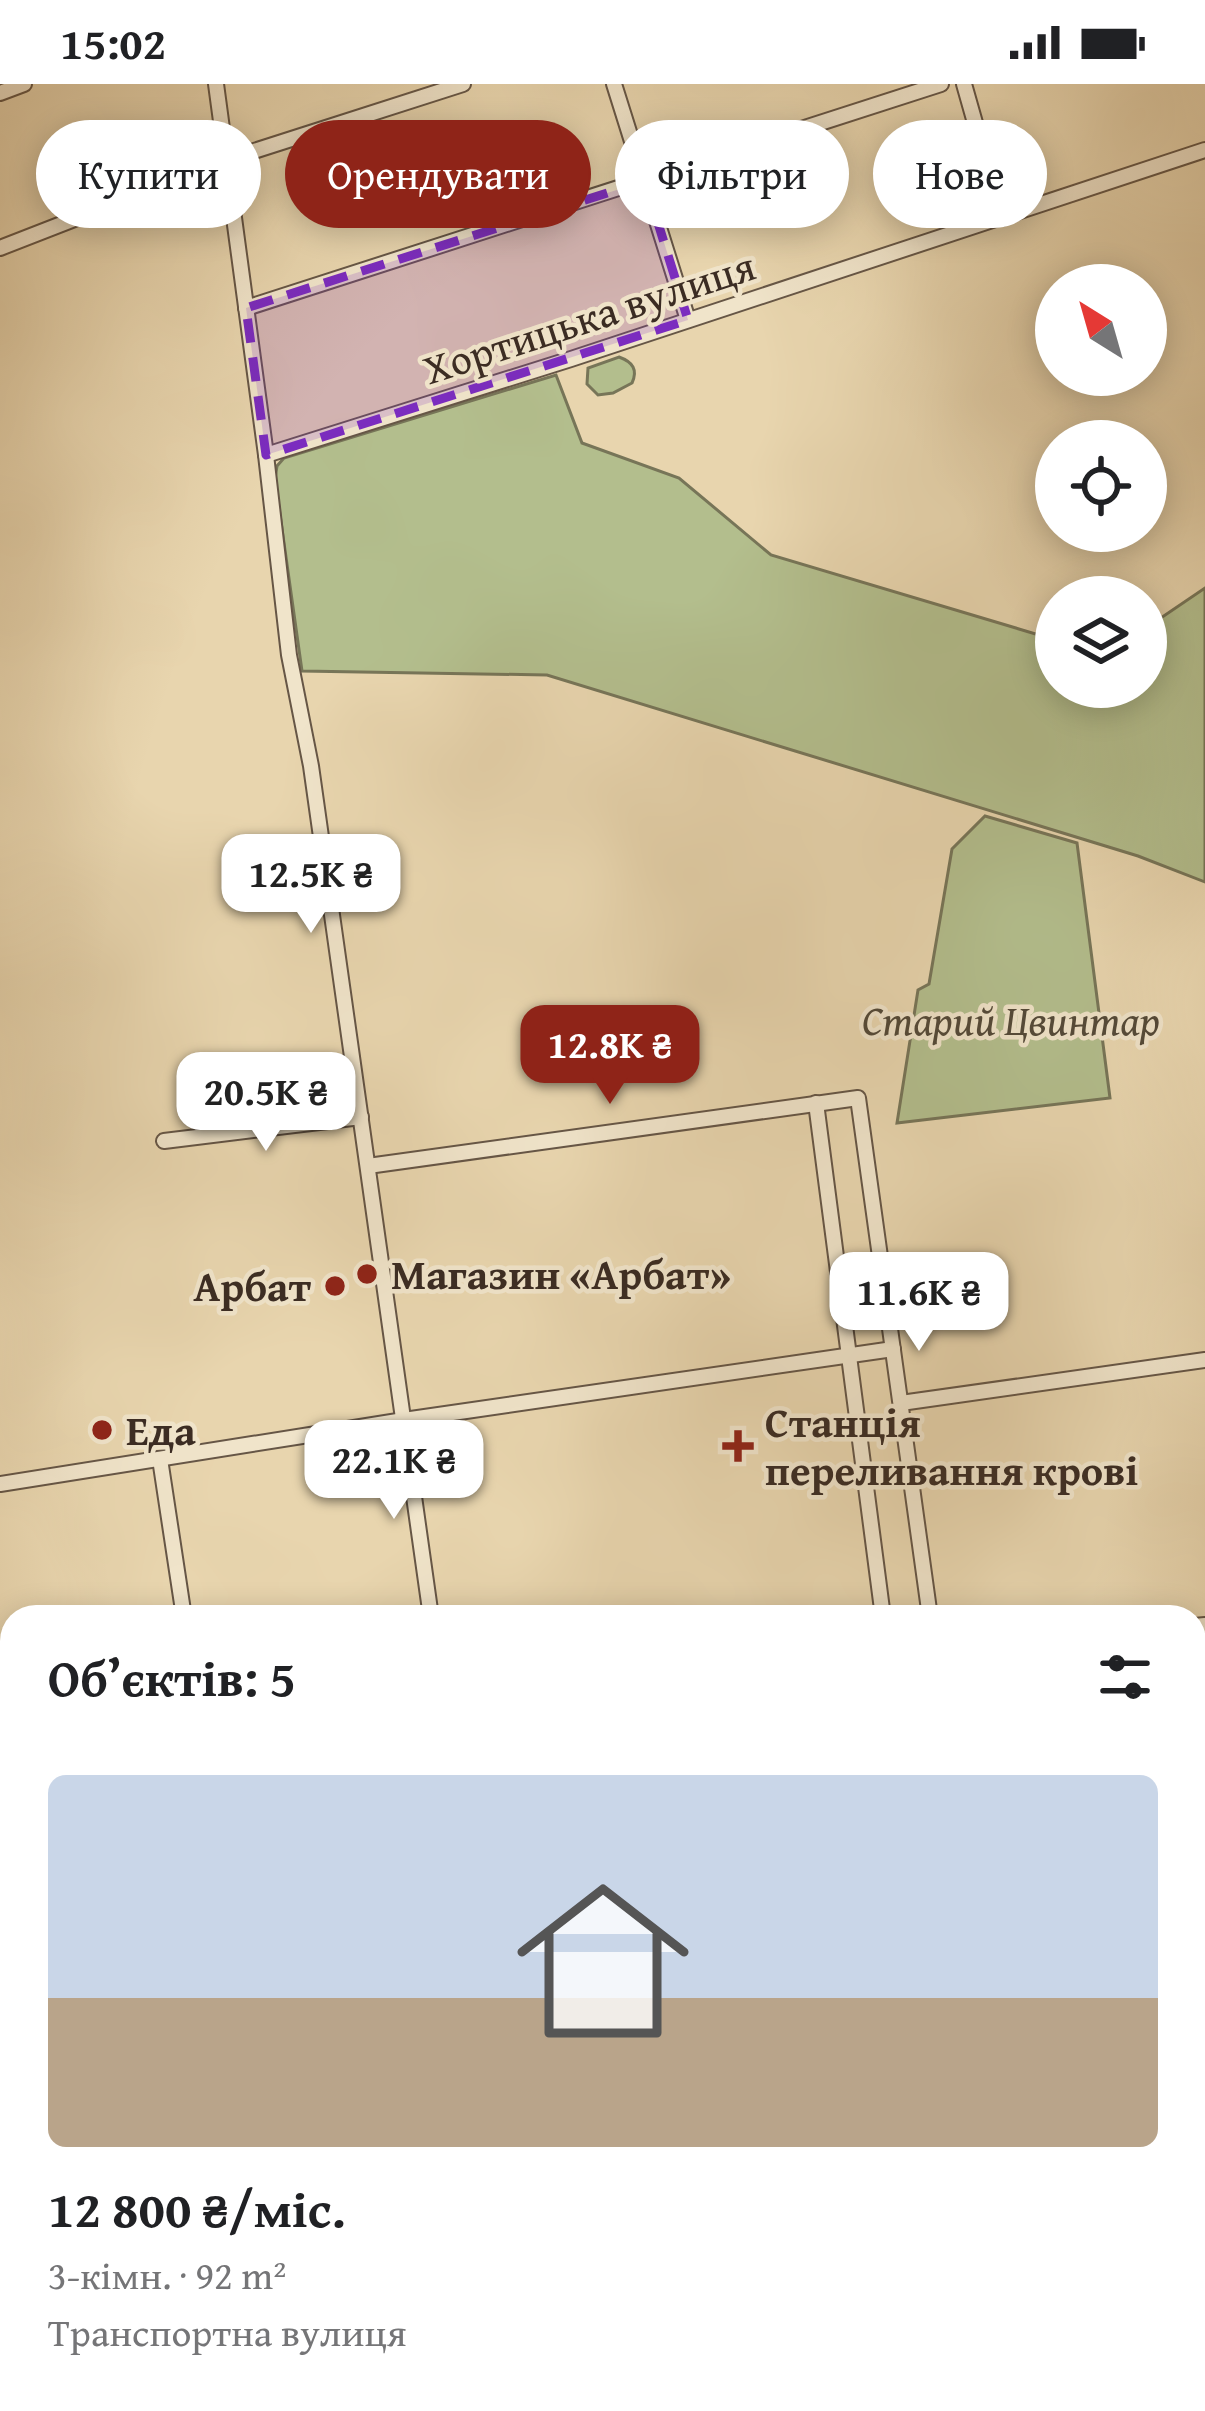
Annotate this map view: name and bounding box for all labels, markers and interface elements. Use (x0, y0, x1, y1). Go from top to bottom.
text: 15:02 (60, 10, 166, 75)
chip: Купити (36, 120, 261, 228)
chip: Орендувати (285, 120, 591, 228)
chip: Фільтри (615, 120, 849, 228)
chip: Нове (873, 120, 1047, 228)
street label: Хортицька вулиця (415, 234, 763, 399)
north arrow (1035, 264, 1167, 396)
map controls (1035, 264, 1167, 708)
button: locate (1035, 420, 1167, 552)
button: layers (1035, 576, 1167, 708)
pin: 12.5K ₴ (200, 834, 422, 936)
text: 12.5K ₴ (248, 844, 374, 901)
park label: Старий Цвинтар (862, 989, 1160, 1050)
pin: 12.8K ₴ (499, 1005, 721, 1107)
text: 12.8K ₴ (547, 1015, 673, 1072)
pin: 20.5K ₴ (155, 1052, 377, 1154)
text: 20.5K ₴ (203, 1062, 329, 1119)
place label: Магазин «Арбат» (391, 1243, 731, 1304)
pin: 11.6K ₴ (808, 1252, 1030, 1354)
place label: Арбат (193, 1255, 312, 1316)
marker: Магазин «Арбат» (354, 1261, 380, 1287)
text: 11.6K ₴ (856, 1262, 982, 1319)
marker: Арбат (322, 1273, 348, 1299)
place label: Станція переливання крові (765, 1391, 1138, 1500)
place label: Еда (126, 1399, 196, 1460)
marker: Еда (89, 1417, 115, 1443)
pin: 22.1K ₴ (283, 1420, 505, 1522)
text: 22.1K ₴ (331, 1430, 457, 1487)
marker: Станція переливання крові (722, 1430, 754, 1462)
text: Об’єктів: 5 (48, 1640, 296, 1715)
icon: filters (1092, 1644, 1158, 1710)
icon: home (495, 1853, 711, 2069)
text: 12 800 ₴/міс. (48, 2171, 346, 2246)
text: 3-кімн. · 92 m² (48, 2246, 286, 2303)
text: Транспортна вулиця (48, 2303, 406, 2360)

